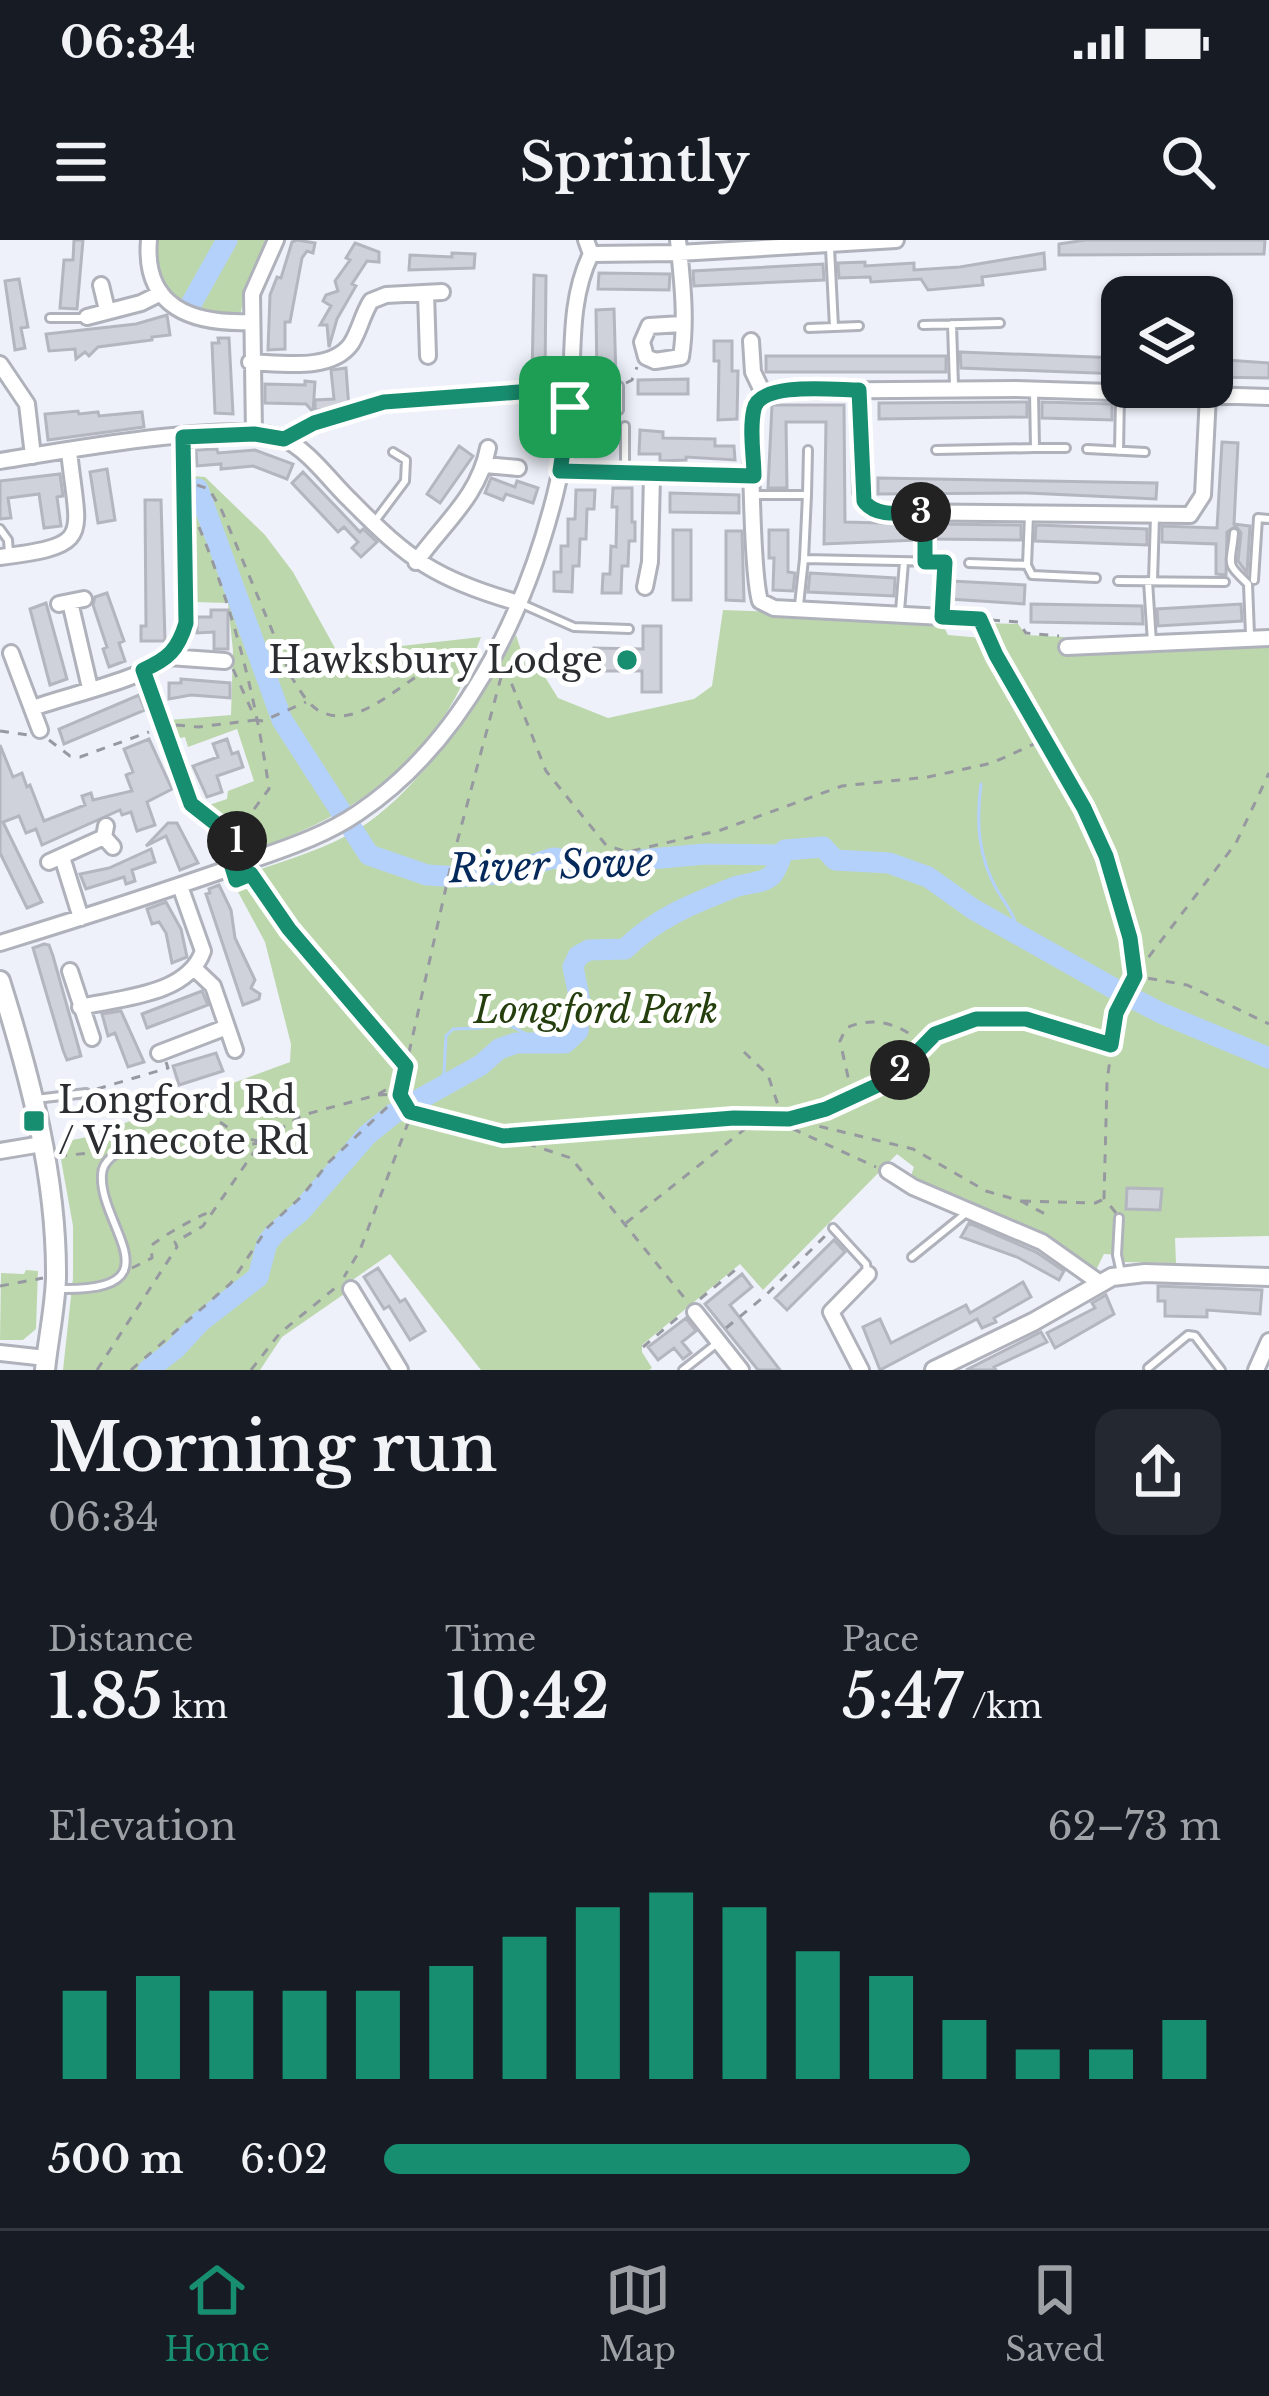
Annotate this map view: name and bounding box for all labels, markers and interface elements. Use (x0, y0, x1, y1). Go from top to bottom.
text: 06:34 (60, 14, 196, 70)
icon: menu (48, 129, 114, 195)
text: Sprintly (519, 129, 750, 196)
icon: search (1155, 129, 1221, 195)
map controls (1101, 276, 1233, 408)
button: layers (1101, 276, 1233, 408)
pin (519, 356, 621, 458)
icon: arrive (537, 374, 603, 440)
pin: 3 (891, 482, 951, 542)
text: 3 (910, 491, 932, 532)
place label: Hawksbury Lodge (268, 638, 603, 683)
marker: Hawksbury Lodge (614, 647, 640, 673)
pin: 1 (207, 811, 267, 871)
text: 1 (230, 820, 244, 861)
water label: River Sowe (447, 837, 654, 894)
park label: Longford Park (473, 988, 718, 1033)
pin: 2 (870, 1040, 930, 1100)
text: 2 (889, 1049, 911, 1090)
place label: Longford Rd / Vinecote Rd (58, 1078, 309, 1164)
marker: Longford Rd / Vinecote Rd (21, 1108, 47, 1134)
text: Morning run (48, 1407, 497, 1489)
button: share (1095, 1409, 1221, 1535)
text: 06:34 (48, 1493, 159, 1542)
text: Distance (48, 1619, 194, 1660)
text: Time (445, 1619, 536, 1660)
text: Pace (842, 1619, 919, 1660)
text: 1.85 (48, 1660, 163, 1734)
text: 10:42 (445, 1660, 610, 1734)
text: 5:47 (842, 1660, 963, 1734)
text: km (163, 1686, 228, 1727)
text: /km (963, 1686, 1042, 1727)
text: Elevation (48, 1802, 236, 1851)
text: 62–73 m (1047, 1802, 1221, 1851)
text: 500 m (48, 2135, 184, 2184)
text: 6:02 (240, 2135, 328, 2184)
tab: Home (165, 2257, 270, 2370)
tab: Map (599, 2257, 676, 2370)
tab: Saved (1005, 2257, 1104, 2370)

